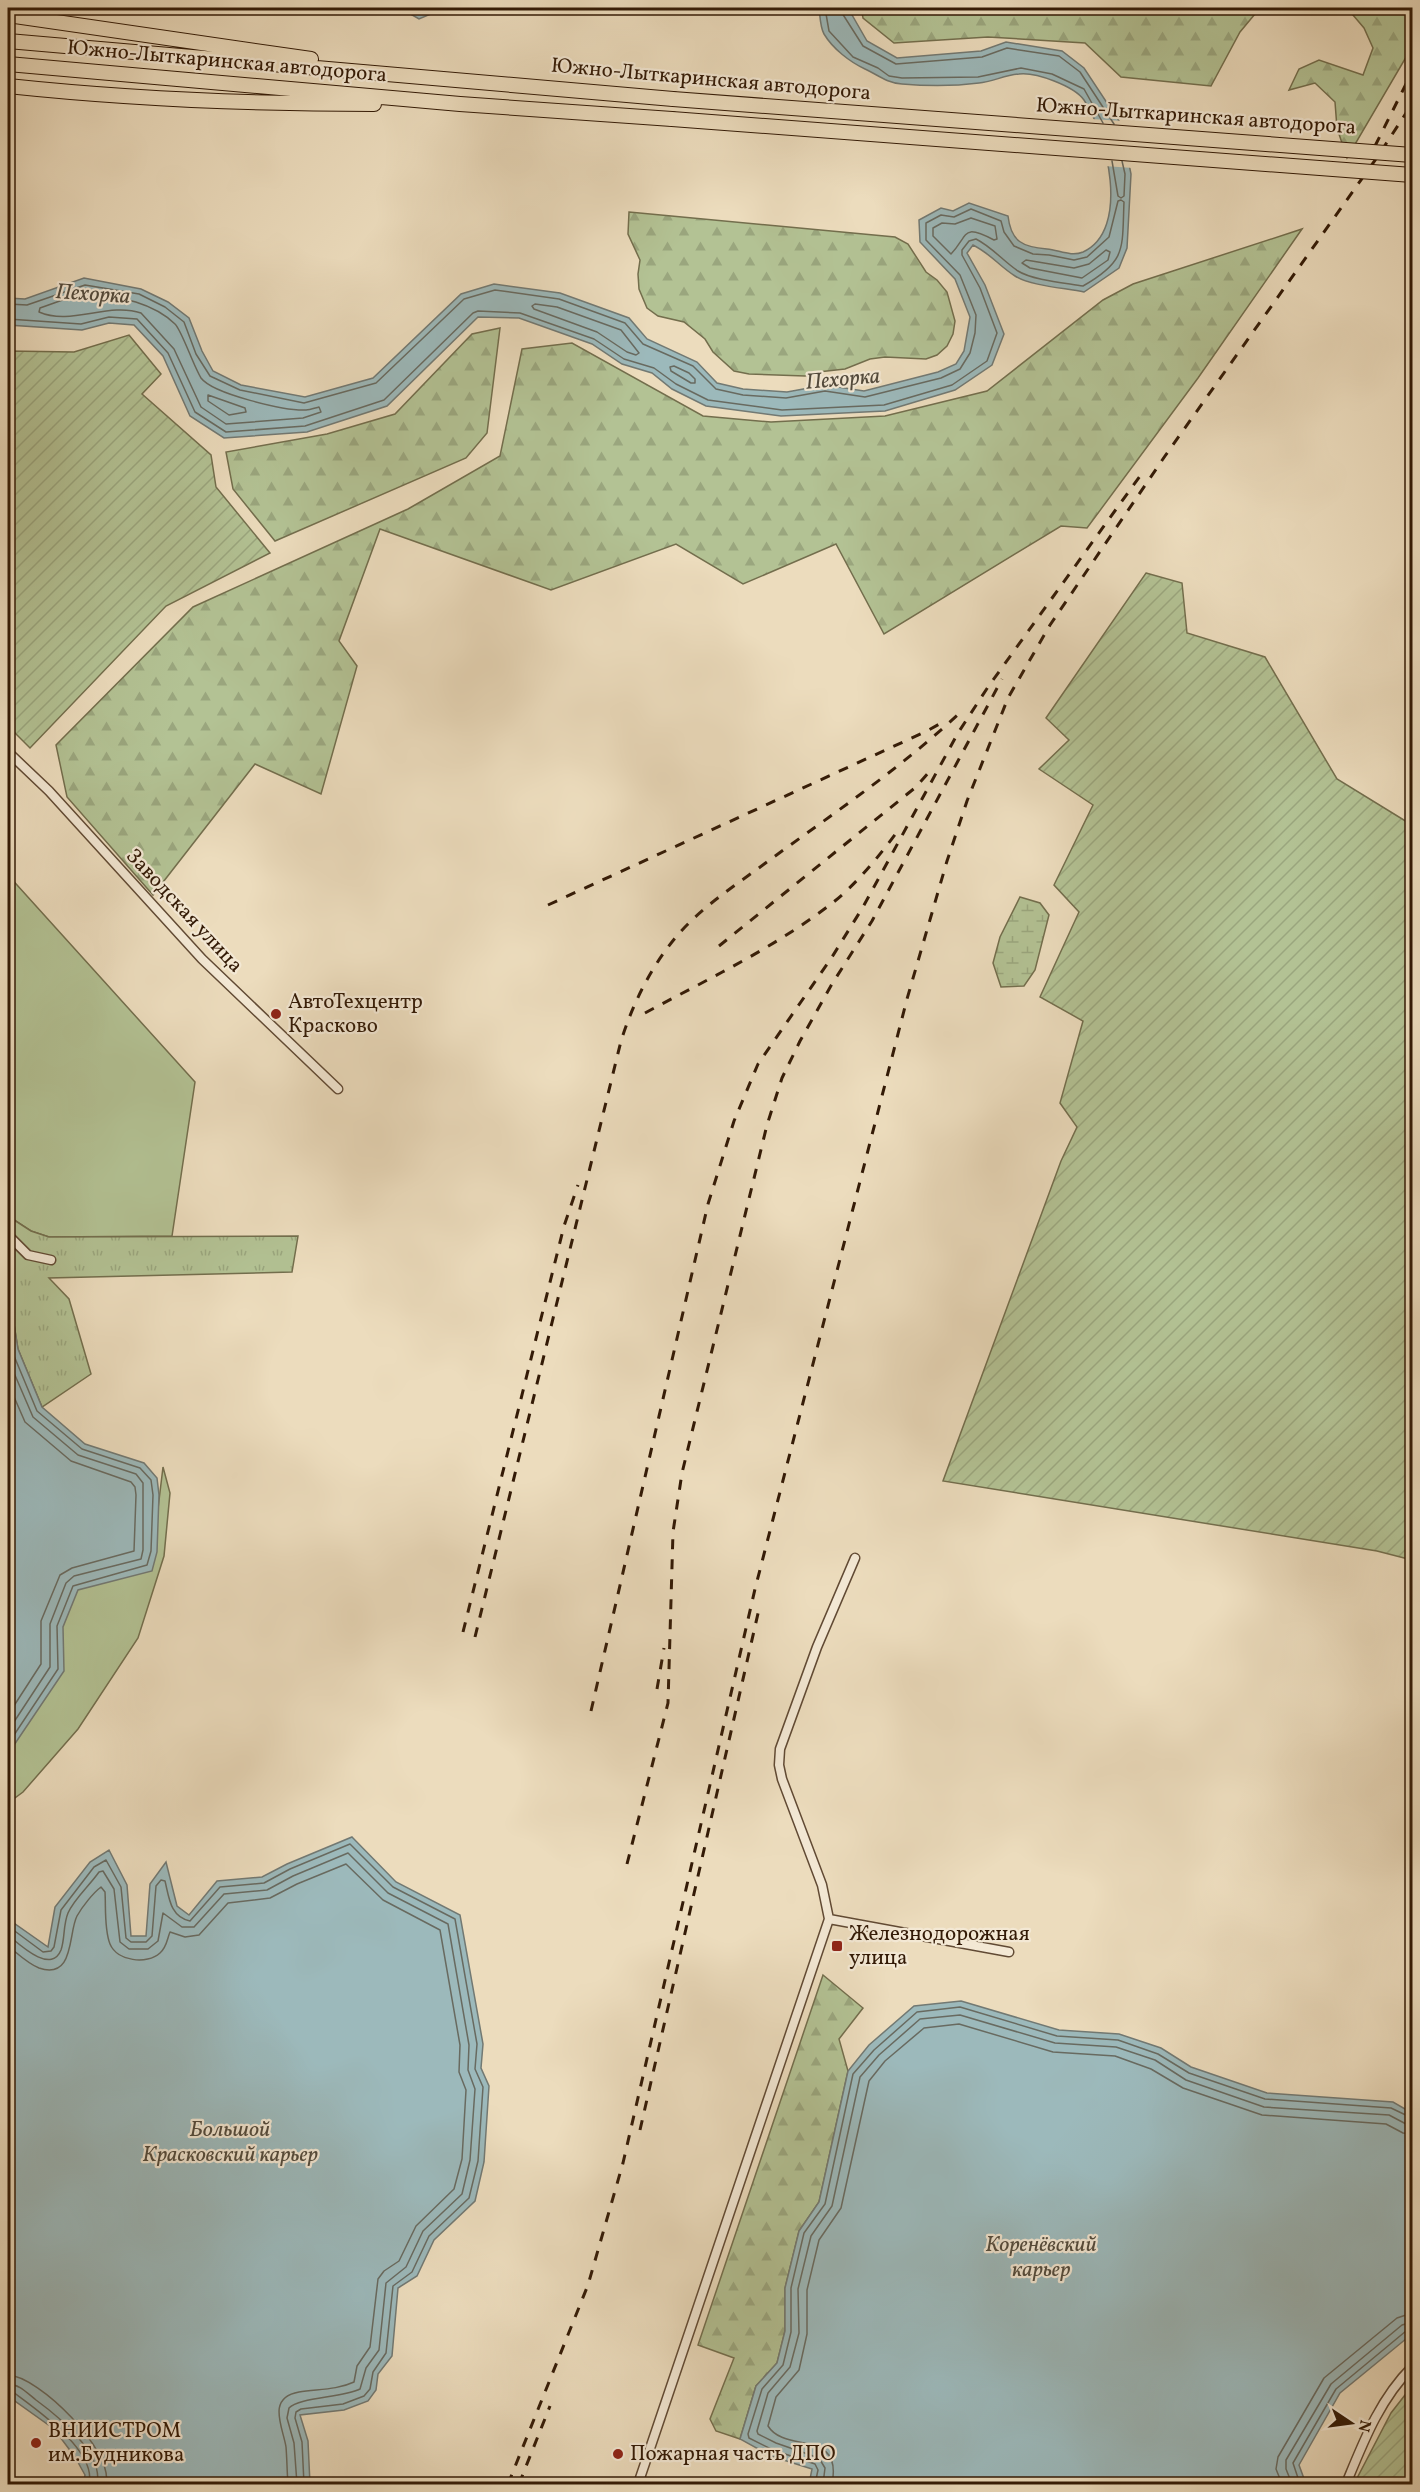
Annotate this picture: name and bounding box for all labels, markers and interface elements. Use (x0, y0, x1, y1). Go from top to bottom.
street label: Южно-Лыткаринская автодорога (66, 34, 388, 90)
street label: Южно-Лыткаринская автодорога (550, 52, 872, 108)
street label: Южно-Лыткаринская автодорога (1035, 91, 1357, 143)
water label: Пехорка (55, 277, 131, 313)
water label: Пехорка (804, 361, 882, 399)
street label: Заводская улица (119, 843, 249, 979)
place label: АвтоТехцентр Красково (288, 988, 423, 1041)
marker: АвтоТехцентр Красково (269, 1007, 283, 1021)
place label: Железнодорожная улица (849, 1920, 1030, 1973)
marker: Железнодорожная улица (830, 1939, 844, 1953)
water label: Большой Красковский карьер (142, 2115, 318, 2171)
water label: Коренёвский карьер (985, 2230, 1097, 2286)
north arrow (1321, 2393, 1381, 2453)
place label: ВНИИСТРОМ им.Будникова (48, 2417, 184, 2470)
text: N (1352, 2418, 1376, 2434)
marker: ВНИИСТРОМ им.Будникова (29, 2436, 43, 2450)
place label: Пожарная часть ДПО (630, 2440, 836, 2469)
marker: Пожарная часть ДПО (611, 2447, 625, 2461)

